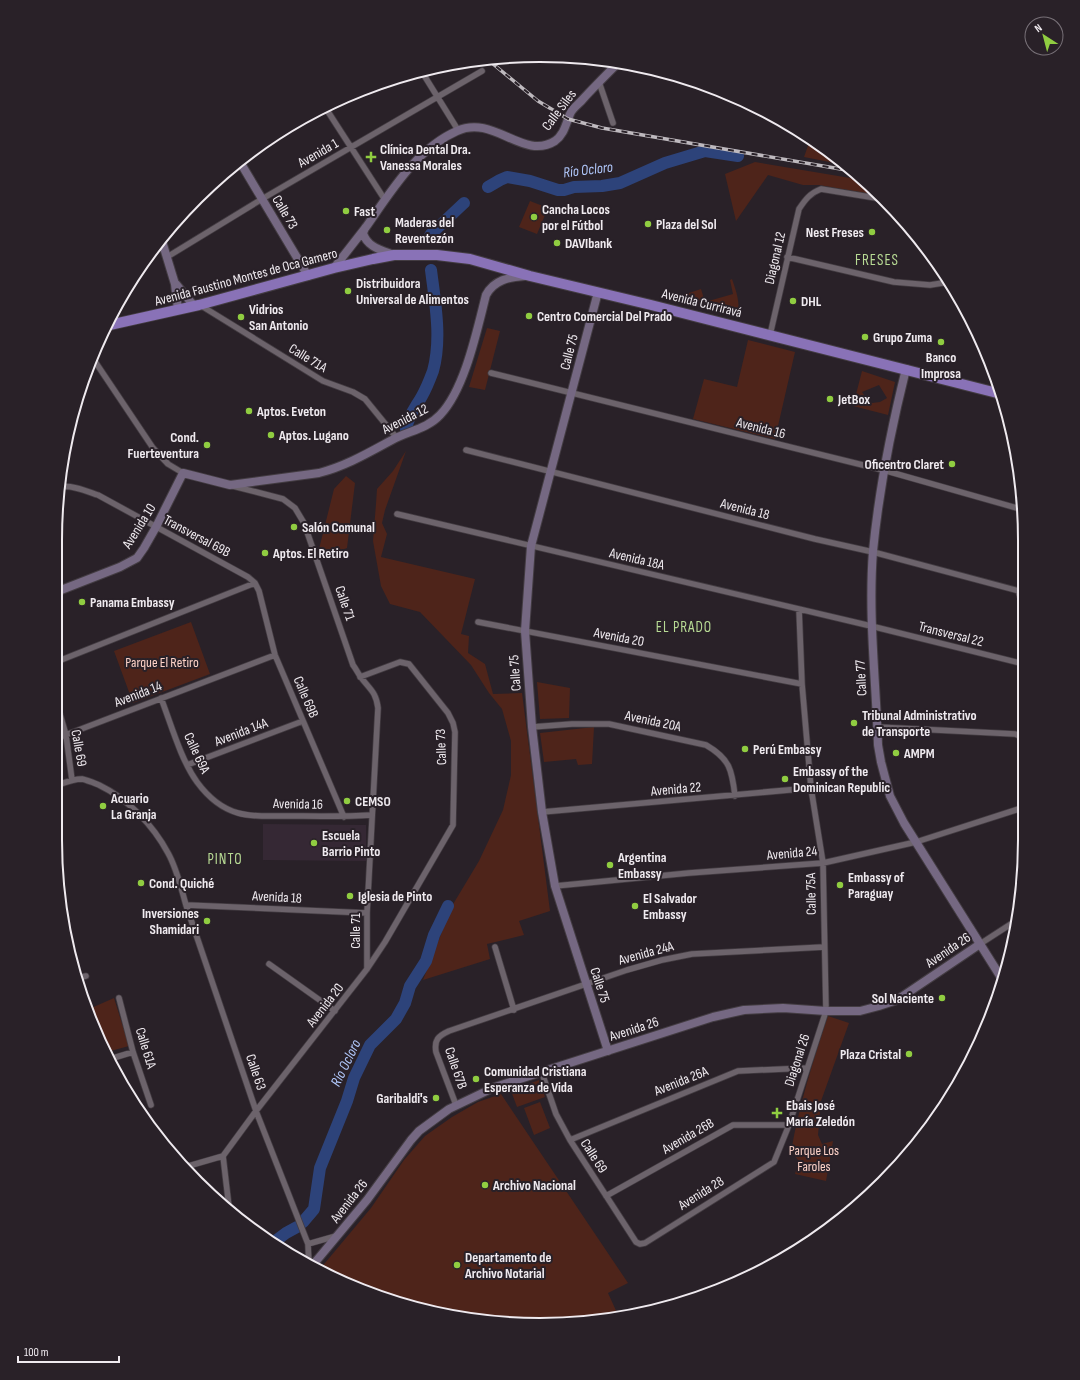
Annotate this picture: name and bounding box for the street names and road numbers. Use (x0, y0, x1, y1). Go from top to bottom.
street label: Calle Siles (538, 86, 580, 134)
street label: Avenida 1 (294, 135, 341, 172)
street label: Calle 73 (268, 192, 302, 232)
street label: Diagonal 12 (761, 230, 789, 286)
street label: Avenida Faustino Montes de Oca Gamero (152, 244, 339, 310)
street label: Avenida Curriravá (659, 285, 744, 321)
street label: Calle 75 (556, 332, 582, 372)
street label: Calle 71A (286, 340, 331, 377)
street label: Avenida 12 (378, 400, 431, 438)
street label: Avenida 16 (734, 413, 787, 442)
street label: Avenida 18 (718, 494, 771, 523)
street label: Avenida 10 (118, 500, 159, 553)
street label: Transversal 69B (161, 511, 233, 561)
street label: Avenida 18A (607, 544, 667, 574)
street label: Calle 71 (331, 583, 359, 623)
street label: Transversal 22 (917, 618, 985, 650)
street label: Avenida 20 (591, 624, 646, 650)
street label: Calle 75 (505, 654, 525, 692)
street label: Calle 77 (852, 659, 870, 697)
street label: Calle 69B (290, 674, 322, 720)
street label: Avenida 14 (111, 677, 164, 711)
street label: Avenida 20A (623, 707, 683, 735)
street label: Avenida 14A (211, 714, 271, 750)
street label: Calle 69 (67, 728, 91, 768)
street label: Calle 73 (432, 728, 450, 766)
street label: Calle 69A (180, 730, 214, 777)
street label: Avenida 22 (649, 778, 702, 800)
street label: Avenida 16 (272, 795, 323, 813)
street label: Avenida 24 (765, 842, 818, 864)
street label: Calle 75A (802, 872, 820, 915)
street label: Avenida 18 (251, 887, 302, 907)
street label: Calle 71 (347, 913, 364, 949)
street label: Avenida 26 (921, 929, 974, 972)
street label: Avenida 24A (616, 937, 676, 969)
street label: Calle 75 (586, 965, 614, 1005)
street label: Avenida 20 (302, 980, 347, 1031)
street label: Avenida 26 (606, 1013, 661, 1045)
street label: Calle 61A (132, 1025, 161, 1072)
street label: Diagonal 26 (781, 1032, 813, 1088)
street label: Calle 67B (441, 1045, 471, 1091)
street label: Calle 63 (242, 1052, 270, 1092)
street label: Avenida 26A (651, 1062, 711, 1100)
street label: Avenida 26B (658, 1114, 717, 1158)
street label: Calle 69 (577, 1136, 611, 1176)
street label: Avenida 28 (674, 1172, 727, 1214)
street label: Avenida 26 (326, 1176, 371, 1227)

